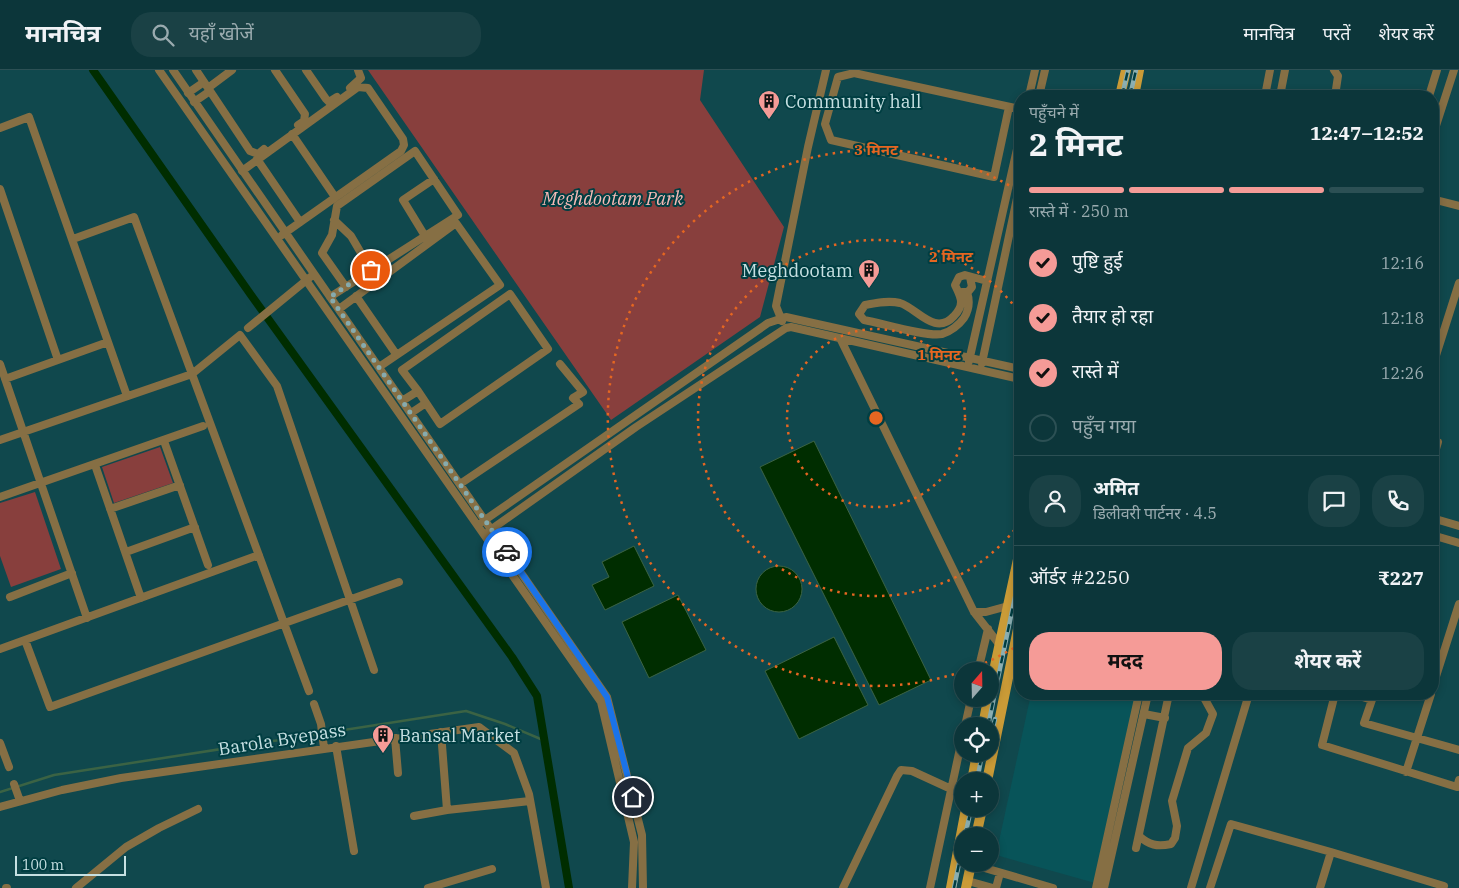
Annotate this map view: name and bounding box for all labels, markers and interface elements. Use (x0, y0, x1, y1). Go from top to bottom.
search box (131, 12, 481, 57)
text: मानचित्र (25, 17, 101, 49)
icon: search (149, 21, 177, 49)
text: यहाँ खोजें (189, 21, 254, 45)
text: मानचित्र (1243, 22, 1295, 45)
text: परतें (1323, 22, 1351, 45)
text: शेयर करें (1379, 22, 1434, 45)
building icon: Community hall (757, 89, 781, 120)
place label: Community hall (785, 90, 921, 113)
text: पहुँचने में (1029, 102, 1079, 122)
text: 12:47–12:52 (1310, 121, 1424, 145)
text: 2 मिनट (1029, 123, 1123, 165)
text: 3 मिनट (854, 140, 899, 159)
park label: Meghdootam Park (541, 187, 684, 210)
text: रास्ते में · 250 m (1029, 201, 1129, 221)
text: 2 मिनट (929, 247, 974, 266)
pin (350, 249, 392, 291)
icon: check (1029, 249, 1057, 277)
text: पुष्टि हुई (1072, 249, 1123, 273)
text: 12:16 (1381, 253, 1424, 273)
icon: bag (357, 256, 385, 284)
building icon: Meghdootam (857, 258, 881, 289)
place label: Meghdootam (742, 259, 853, 282)
icon: check (1029, 304, 1057, 332)
text: तैयार हो रहा (1072, 304, 1153, 328)
text: 12:18 (1381, 308, 1424, 328)
text: 1 मिनट (917, 345, 962, 364)
icon: check (1029, 359, 1057, 387)
text: रास्ते में (1072, 359, 1119, 383)
text: 12:26 (1381, 363, 1424, 383)
centre of rings (867, 409, 885, 427)
text: पहुँच गया (1072, 414, 1136, 438)
button: person (1029, 475, 1081, 527)
button: chat (1308, 475, 1360, 527)
button: phone (1372, 475, 1424, 527)
text: अमित (1093, 476, 1139, 500)
text: डिलीवरी पार्टनर · 4.5 (1093, 503, 1217, 523)
courier (482, 527, 532, 577)
icon: car (493, 538, 521, 566)
text: ऑर्डर #2250 (1029, 565, 1130, 589)
text: ₹227 (1378, 566, 1424, 590)
button: मदद (1029, 632, 1222, 690)
button: शेयर करें (1232, 632, 1424, 690)
north arrow (954, 662, 999, 708)
map controls (954, 662, 999, 872)
button: locate (954, 717, 999, 762)
street label: Barola Byepass (217, 718, 347, 760)
building icon: Bansal Market (371, 723, 395, 754)
place label: Bansal Market (399, 724, 520, 747)
button: + (954, 772, 999, 817)
pin (612, 776, 654, 818)
icon: home (619, 783, 647, 811)
button: − (954, 827, 999, 872)
scale bar (15, 853, 126, 876)
text: 100 m (22, 856, 64, 874)

